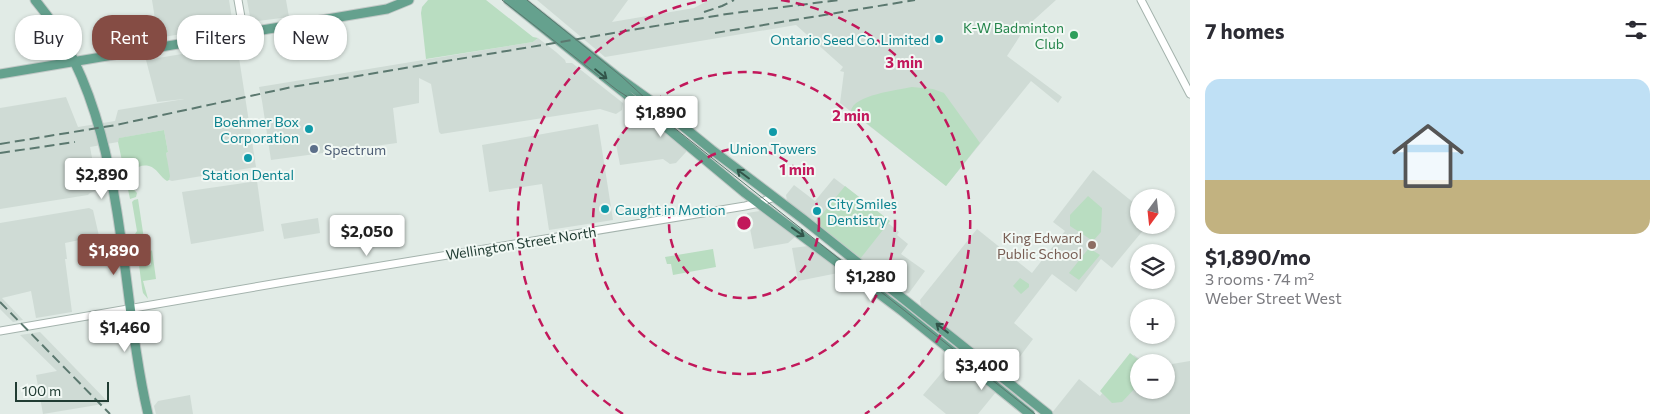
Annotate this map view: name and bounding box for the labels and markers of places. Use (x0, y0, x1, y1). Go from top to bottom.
place label: K-W Badminton Club (963, 19, 1064, 52)
marker: K-W Badminton Club (1068, 29, 1080, 41)
place label: Ontario Seed Co. Limited (770, 31, 929, 48)
marker: Ontario Seed Co. Limited (933, 33, 945, 45)
pin: $1,890 (620, 96, 702, 138)
place label: Boehmer Box Corporation (214, 113, 300, 146)
marker: Boehmer Box Corporation (303, 123, 315, 135)
marker: Union Towers (767, 126, 779, 138)
place label: Union Towers (730, 140, 817, 157)
place label: Spectrum (324, 141, 386, 158)
marker: Spectrum (308, 143, 320, 155)
marker: Station Dental (242, 152, 254, 164)
pin: $2,890 (61, 158, 143, 200)
place label: Station Dental (202, 166, 294, 183)
place label: City Smiles Dentistry (827, 195, 897, 228)
place label: Caught in Motion (615, 201, 725, 218)
marker: Caught in Motion (599, 203, 611, 215)
marker: City Smiles Dentistry (811, 205, 823, 217)
pin: $2,050 (326, 214, 408, 257)
centre of rings (735, 214, 753, 232)
place label: King Edward Public School (997, 229, 1082, 262)
pin: $1,890 (73, 234, 155, 276)
marker: King Edward Public School (1086, 239, 1098, 251)
pin: $1,280 (830, 260, 912, 302)
pin: $1,460 (84, 310, 166, 353)
pin: $3,400 (941, 348, 1023, 391)

